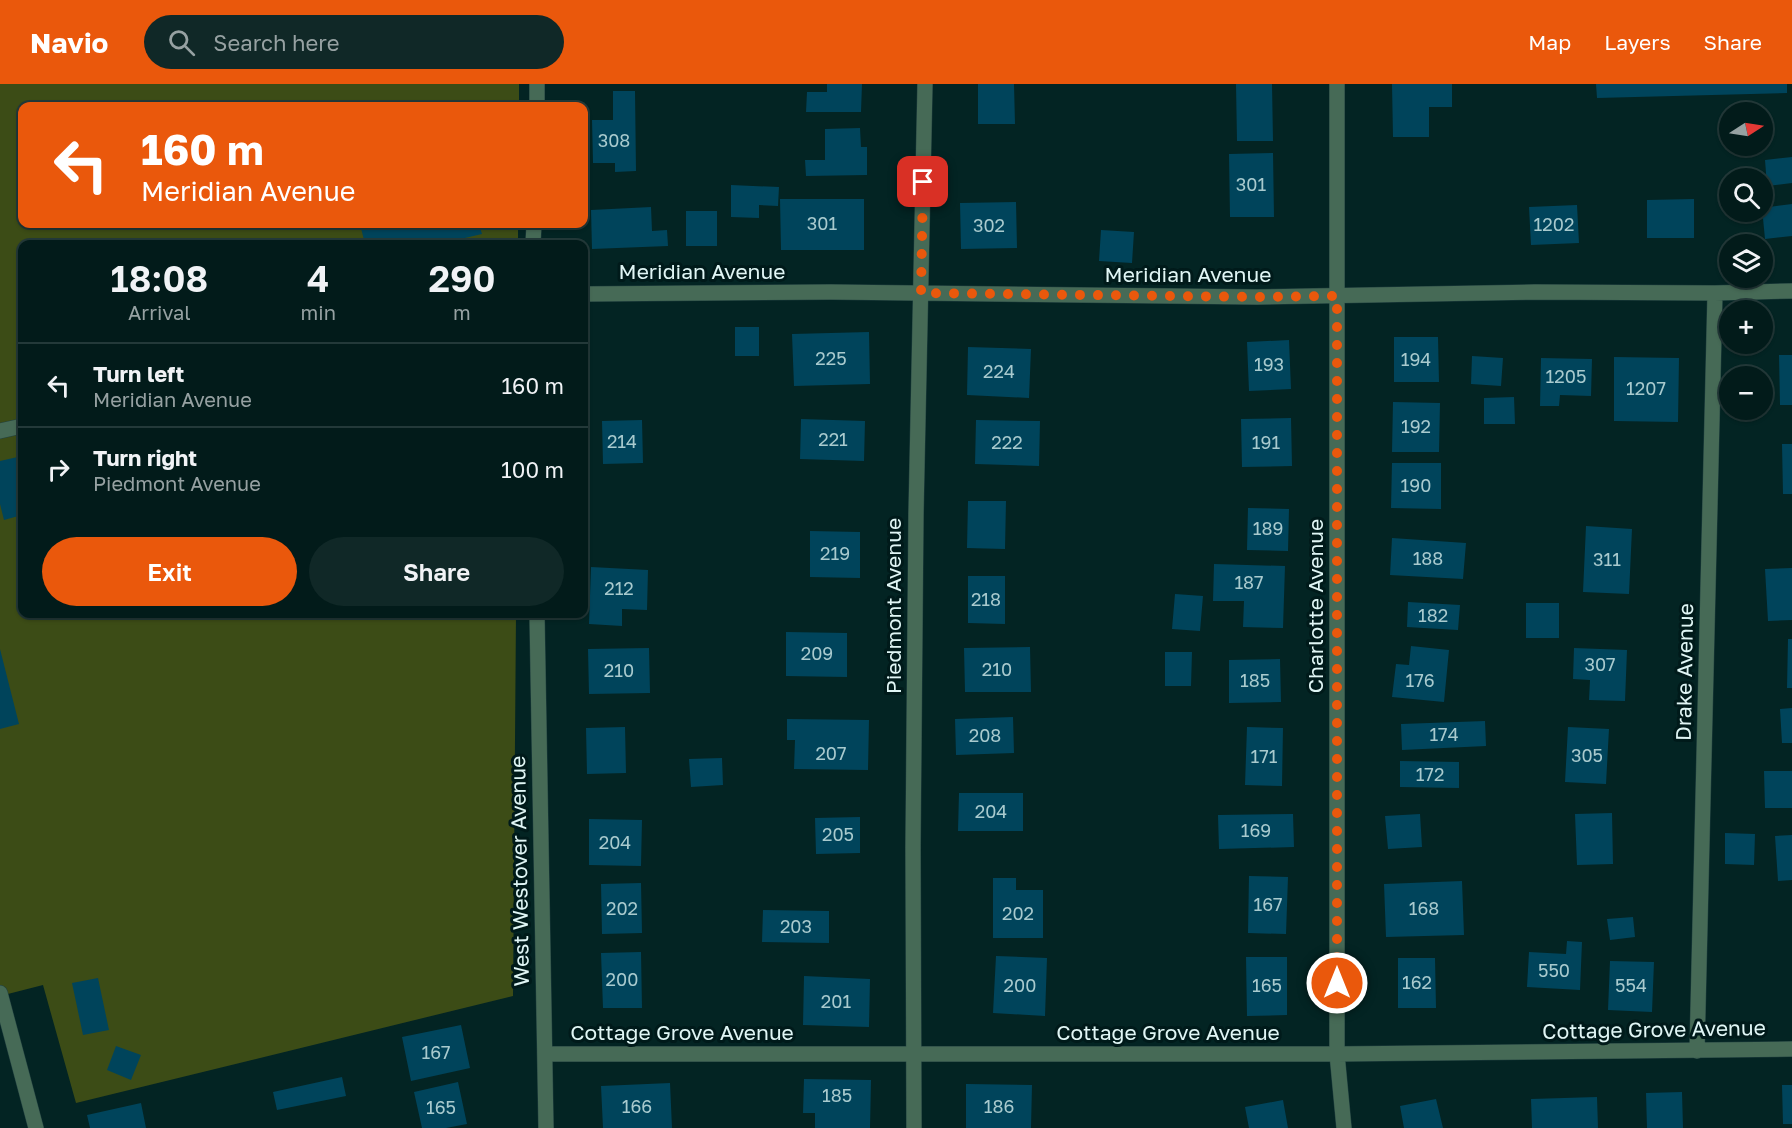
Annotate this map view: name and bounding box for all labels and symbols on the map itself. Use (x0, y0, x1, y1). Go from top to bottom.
north arrow (1719, 102, 1773, 156)
house number: 308 (598, 129, 630, 151)
pin (897, 156, 948, 207)
house number: 301 (1236, 173, 1266, 195)
house number: 301 (807, 212, 837, 234)
house number: 1202 (1534, 213, 1574, 235)
house number: 302 (973, 214, 1005, 236)
street label: Meridian Avenue (619, 258, 785, 284)
street label: Meridian Avenue (1105, 261, 1271, 287)
house number: 225 (815, 347, 847, 369)
house number: 194 (1401, 348, 1431, 370)
house number: 193 (1254, 353, 1284, 375)
house number: 224 (983, 360, 1015, 382)
house number: 1205 (1546, 365, 1586, 387)
house number: 1207 (1626, 377, 1666, 399)
house number: 192 (1401, 415, 1431, 437)
house number: 221 (818, 428, 848, 450)
house number: 214 (607, 430, 637, 452)
house number: 222 (991, 431, 1023, 453)
house number: 191 (1252, 431, 1280, 453)
house number: 190 (1401, 474, 1431, 496)
house number: 189 (1253, 517, 1283, 539)
street label: Piedmont Avenue (880, 518, 906, 694)
street label: Charlotte Avenue (1302, 519, 1328, 693)
house number: 219 (820, 542, 850, 564)
house number: 188 (1413, 547, 1443, 569)
house number: 311 (1593, 548, 1621, 570)
house number: 187 (1234, 571, 1264, 593)
house number: 212 (604, 577, 634, 599)
house number: 218 (971, 588, 1001, 610)
street label: Drake Avenue (1670, 603, 1698, 741)
house number: 182 (1418, 604, 1448, 626)
house number: 209 (801, 642, 833, 664)
house number: 307 (1584, 653, 1616, 675)
house number: 210 (982, 658, 1012, 680)
house number: 210 (604, 659, 634, 681)
house number: 185 (1240, 669, 1270, 691)
house number: 176 (1405, 669, 1435, 691)
house number: 174 (1429, 723, 1459, 745)
house number: 208 (969, 724, 1001, 746)
house number: 207 (815, 742, 847, 764)
house number: 305 (1571, 744, 1603, 766)
house number: 171 (1251, 745, 1278, 767)
street label: West Westover Avenue (504, 756, 534, 987)
house number: 172 (1416, 763, 1444, 785)
house number: 204 (975, 800, 1007, 822)
house number: 169 (1241, 819, 1271, 841)
house number: 205 (822, 823, 854, 845)
house number: 204 (599, 831, 631, 853)
house number: 167 (1253, 893, 1283, 915)
house number: 202 (606, 897, 638, 919)
house number: 168 (1409, 897, 1439, 919)
house number: 202 (1002, 902, 1034, 924)
house number: 203 (780, 915, 812, 937)
position arrow (1305, 951, 1369, 1015)
house number: 550 (1538, 959, 1570, 981)
house number: 200 (606, 968, 638, 990)
house number: 162 (1402, 971, 1432, 993)
house number: 200 (1004, 974, 1036, 996)
house number: 165 (1252, 974, 1282, 996)
house number: 554 (1615, 974, 1647, 996)
house number: 201 (821, 990, 851, 1012)
street label: Cottage Grove Avenue (1542, 1014, 1766, 1044)
street label: Cottage Grove Avenue (570, 1019, 794, 1045)
street label: Cottage Grove Avenue (1056, 1019, 1280, 1045)
house number: 167 (421, 1041, 451, 1063)
house number: 185 (822, 1084, 852, 1106)
house number: 166 (622, 1095, 652, 1117)
house number: 186 (984, 1095, 1014, 1117)
house number: 165 (426, 1096, 456, 1118)

